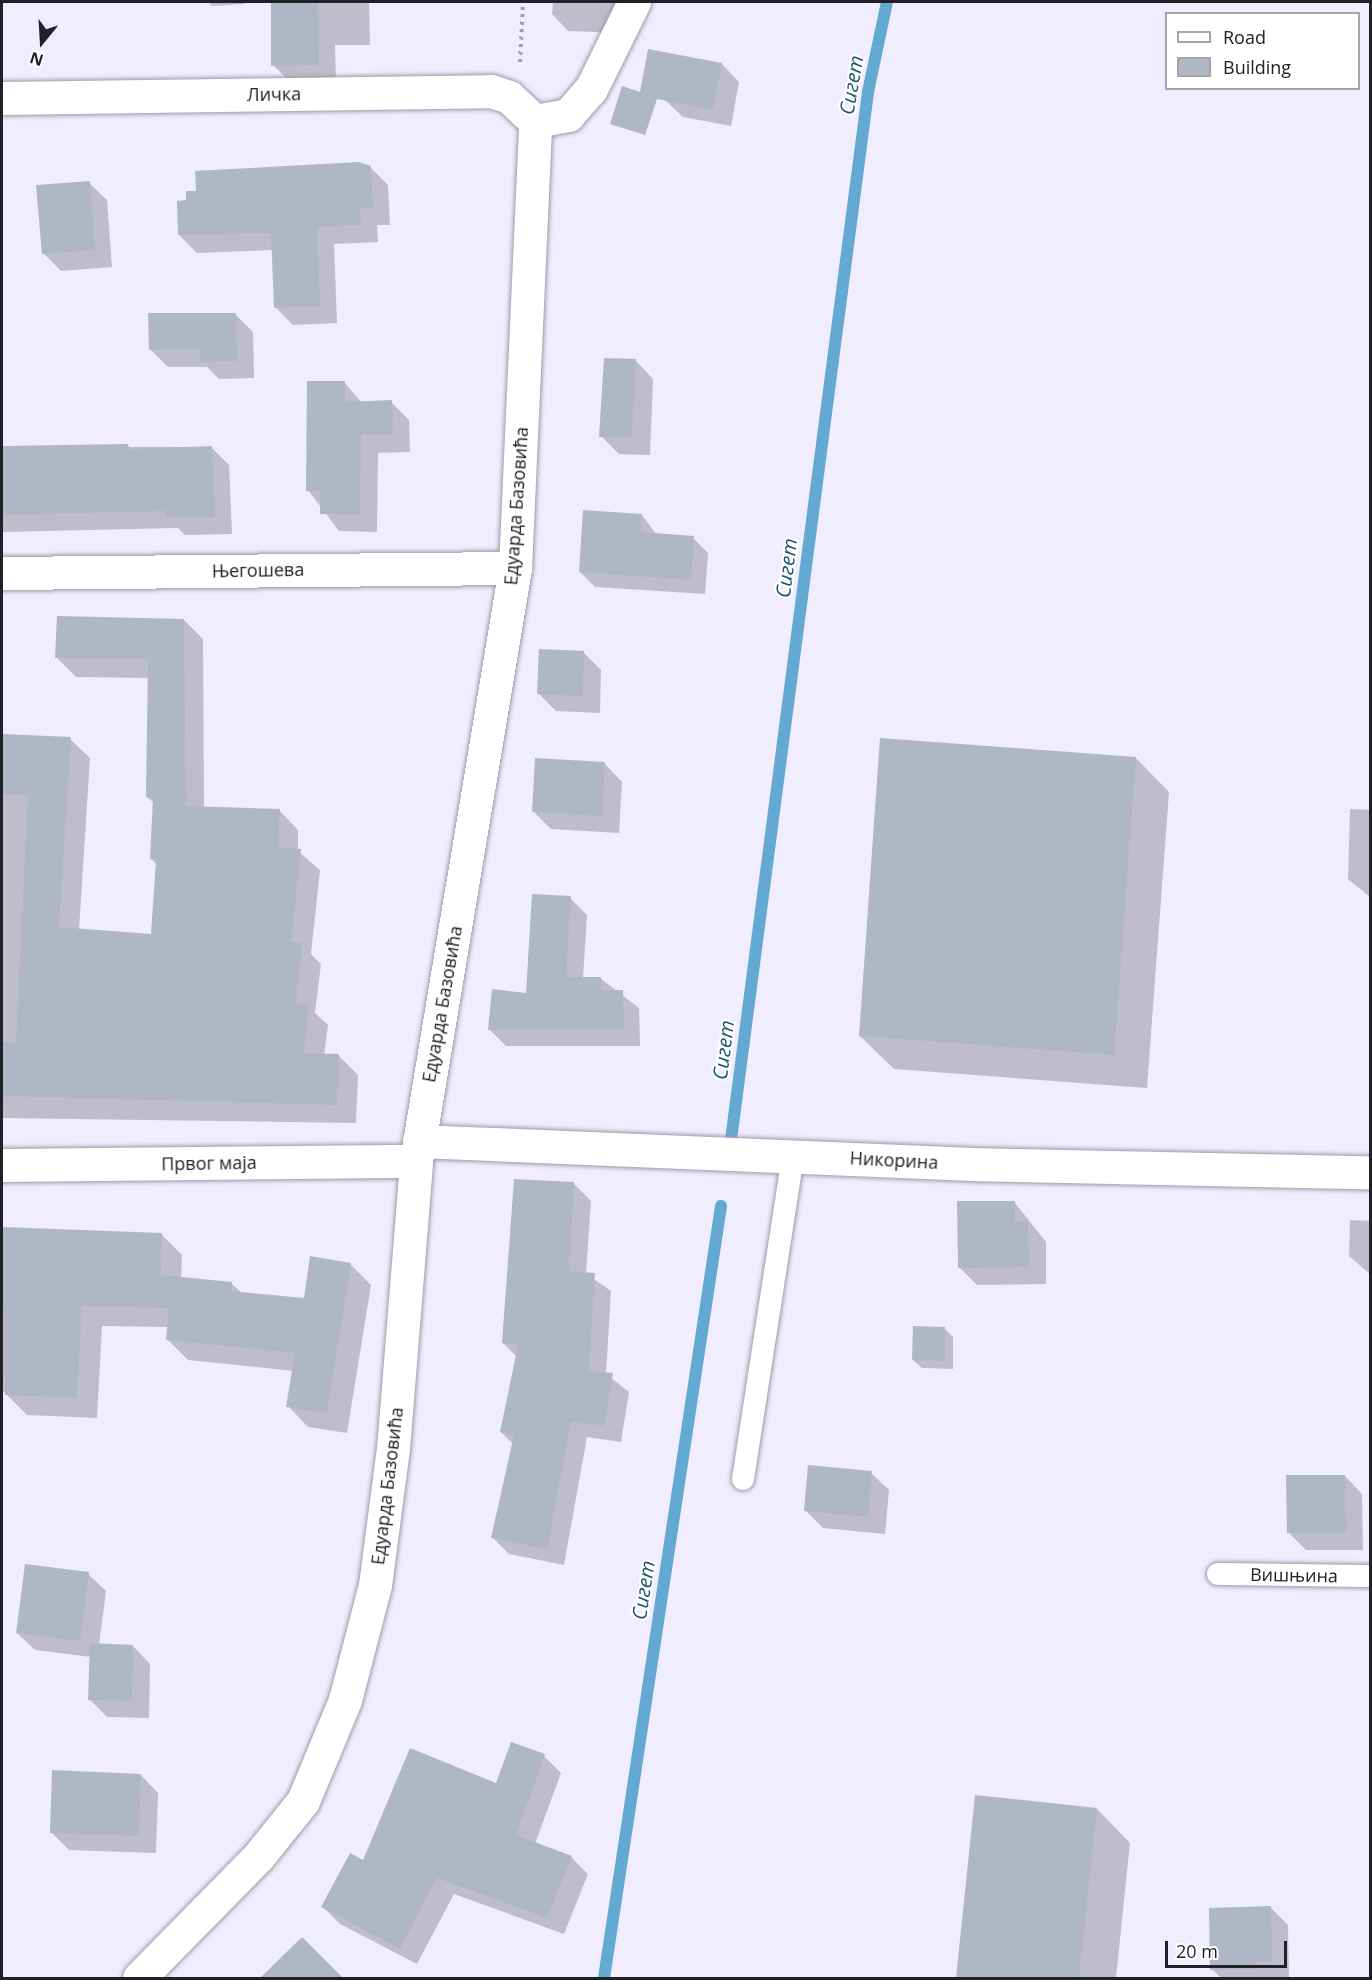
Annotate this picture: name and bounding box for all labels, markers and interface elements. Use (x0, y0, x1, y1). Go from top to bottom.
north arrow (12, 12, 72, 72)
legend (1165, 12, 1360, 90)
text: Road (1223, 25, 1266, 49)
text: N (27, 47, 46, 72)
water label: Сигет (834, 53, 868, 117)
text: Building (1223, 55, 1291, 79)
street label: Личка (247, 83, 301, 105)
street label: Едуарда Базовића (500, 426, 532, 586)
water label: Сигет (770, 537, 802, 599)
street label: Његошева (212, 558, 304, 582)
street label: Едуарда Базовића (418, 924, 466, 1084)
water label: Сигет (707, 1019, 739, 1081)
street label: Никорина (849, 1147, 939, 1173)
street label: Првог маја (161, 1151, 257, 1175)
street label: Едуарда Базовића (367, 1406, 407, 1566)
water label: Сигет (626, 1559, 660, 1621)
street label: Вишњина (1250, 1563, 1338, 1587)
scale bar (1168, 1929, 1290, 1967)
text: 20 m (1176, 1939, 1218, 1963)

